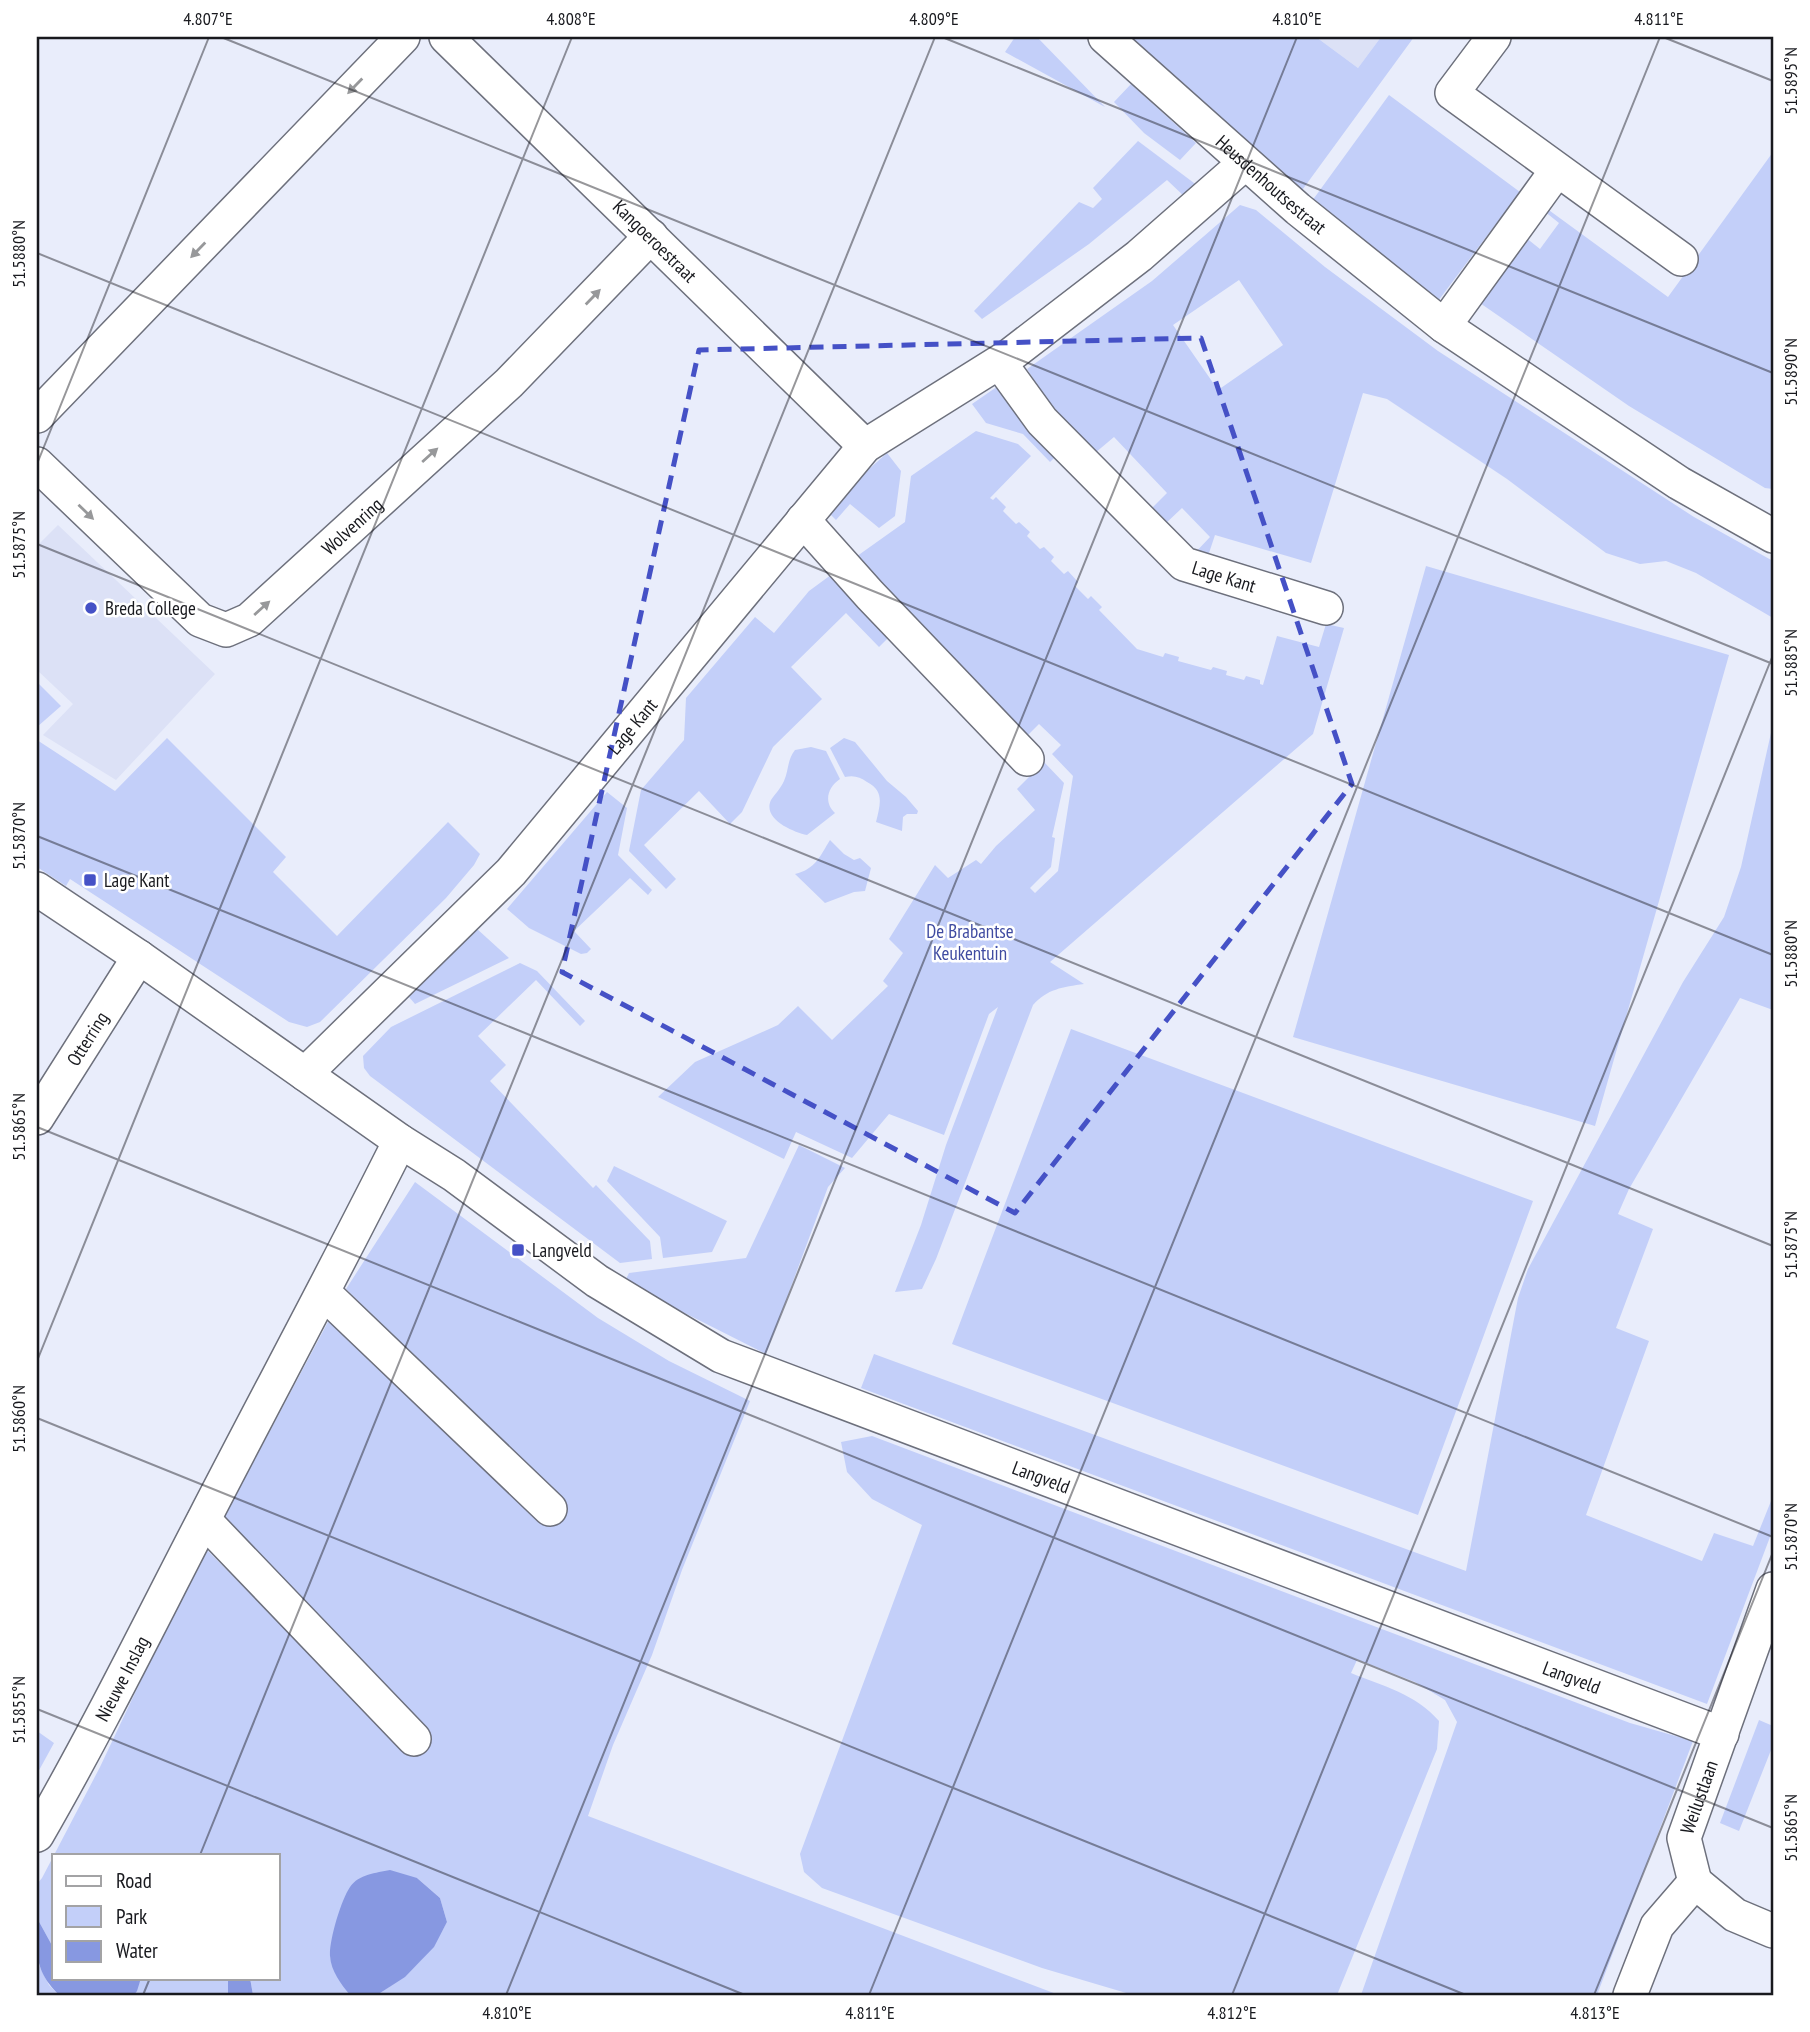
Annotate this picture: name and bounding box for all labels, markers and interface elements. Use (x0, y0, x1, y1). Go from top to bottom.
text: 4.807°E (183, 7, 233, 30)
text: 4.808°E (546, 7, 596, 30)
text: 4.809°E (909, 7, 959, 30)
text: 4.810°E (1272, 7, 1322, 30)
text: 4.811°E (1634, 7, 1684, 30)
text: 51.5895°N (1779, 47, 1802, 115)
one-way arrow (348, 77, 364, 94)
street label: Heusdenhoutsestraat (1211, 130, 1332, 239)
street label: Kangoeroestraat (608, 195, 702, 288)
text: 51.5880°N (7, 220, 30, 288)
one-way arrow (190, 241, 206, 258)
one-way arrow (584, 288, 601, 305)
text: 51.5890°N (1779, 338, 1802, 406)
one-way arrow (421, 447, 439, 463)
street label: Wolvenring (317, 492, 388, 560)
one-way arrow (77, 503, 94, 519)
text: 51.5875°N (7, 511, 30, 579)
street label: Lage Kant (1189, 555, 1260, 598)
place label: Breda College (105, 596, 196, 620)
marker: Breda College (83, 600, 99, 616)
one-way arrow (253, 601, 270, 617)
text: 51.5885°N (1779, 629, 1802, 697)
street label: Lage Kant (602, 693, 663, 759)
text: 51.5870°N (7, 802, 30, 870)
place label: Lage Kant (104, 868, 170, 892)
marker: Lage Kant (82, 872, 98, 888)
park label: De Brabantse Keukentuin (926, 919, 1014, 965)
text: 51.5880°N (1779, 920, 1802, 988)
street label: Otterring (61, 1007, 113, 1070)
text: 51.5865°N (7, 1093, 30, 1161)
text: 51.5875°N (1779, 1211, 1802, 1279)
place label: Langveld (532, 1238, 592, 1262)
marker: Langveld (510, 1242, 526, 1258)
text: 51.5860°N (7, 1385, 30, 1453)
street label: Langveld (1009, 1455, 1073, 1499)
text: 51.5870°N (1779, 1503, 1802, 1571)
street label: Nieuwe Inslag (90, 1632, 154, 1725)
street label: Langveld (1540, 1655, 1604, 1699)
text: 51.5855°N (7, 1676, 30, 1744)
street label: Weilustlaan (1675, 1757, 1723, 1837)
text: 51.5865°N (1779, 1794, 1802, 1862)
legend (52, 1854, 280, 1980)
text: Road (116, 1867, 152, 1894)
text: Park (116, 1903, 147, 1930)
text: Water (116, 1937, 158, 1964)
text: 4.810°E (482, 2001, 532, 2024)
text: 4.811°E (845, 2001, 895, 2024)
text: 4.812°E (1207, 2001, 1257, 2024)
text: 4.813°E (1570, 2001, 1620, 2024)

